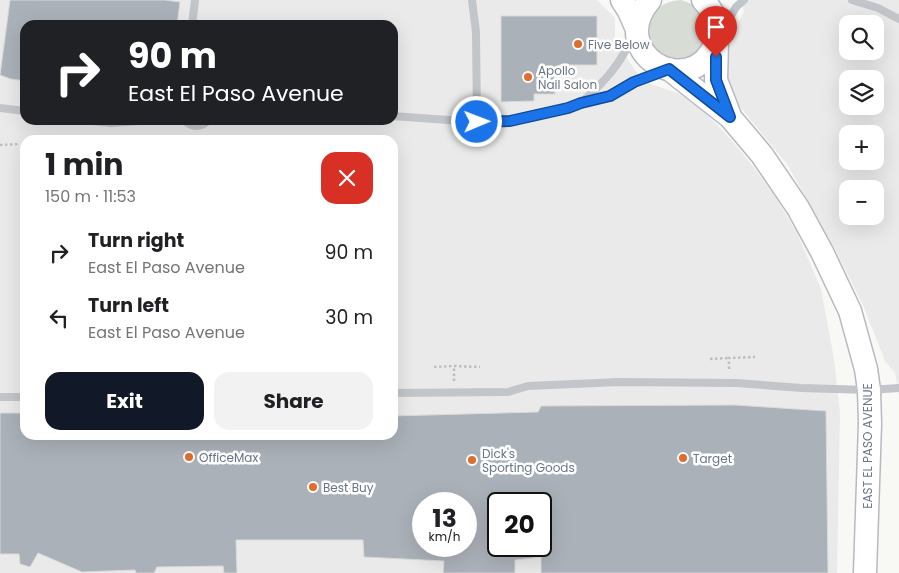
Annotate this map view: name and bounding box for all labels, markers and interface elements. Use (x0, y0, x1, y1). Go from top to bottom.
pin (695, 6, 737, 57)
icon: arrive (702, 13, 730, 41)
map controls (839, 15, 884, 225)
button: search (839, 15, 884, 60)
text: 90 m (128, 31, 217, 80)
place label: Five Below (588, 36, 650, 53)
marker: Five Below (572, 38, 584, 50)
icon: right (45, 40, 110, 105)
place label: Apollo Nail Salon (538, 62, 597, 93)
button: layers (839, 70, 884, 115)
marker: Apollo Nail Salon (522, 71, 534, 83)
text: East El Paso Avenue (128, 78, 344, 109)
position arrow (450, 95, 502, 147)
button: + (839, 125, 884, 170)
text: 1 min (45, 143, 123, 186)
button: close (321, 152, 373, 204)
button: − (839, 180, 884, 225)
text: 150 m · 11:53 (45, 185, 136, 208)
text: Turn right (88, 227, 184, 254)
icon: right (45, 239, 73, 267)
text: 90 m (324, 239, 373, 266)
text: East El Paso Avenue (88, 256, 245, 279)
text: Turn left (88, 292, 169, 319)
icon: left (45, 304, 73, 332)
text: 30 m (325, 304, 373, 331)
text: East El Paso Avenue (88, 321, 245, 344)
button: Exit (45, 372, 204, 430)
button: Share (214, 372, 373, 430)
street label: EAST EL PASO AVENUE (859, 383, 876, 509)
place label: Dick's Sporting Goods (482, 445, 575, 476)
place label: OfficeMax (199, 449, 258, 466)
place label: Target (693, 450, 732, 467)
marker: OfficeMax (183, 451, 195, 463)
marker: Target (677, 452, 689, 464)
marker: Dick's Sporting Goods (466, 454, 478, 466)
place label: Best Buy (323, 479, 374, 496)
marker: Best Buy (307, 481, 319, 493)
speed limit sign: 20 (487, 492, 552, 557)
text: 13 (432, 501, 457, 536)
text: km/h (429, 528, 460, 545)

